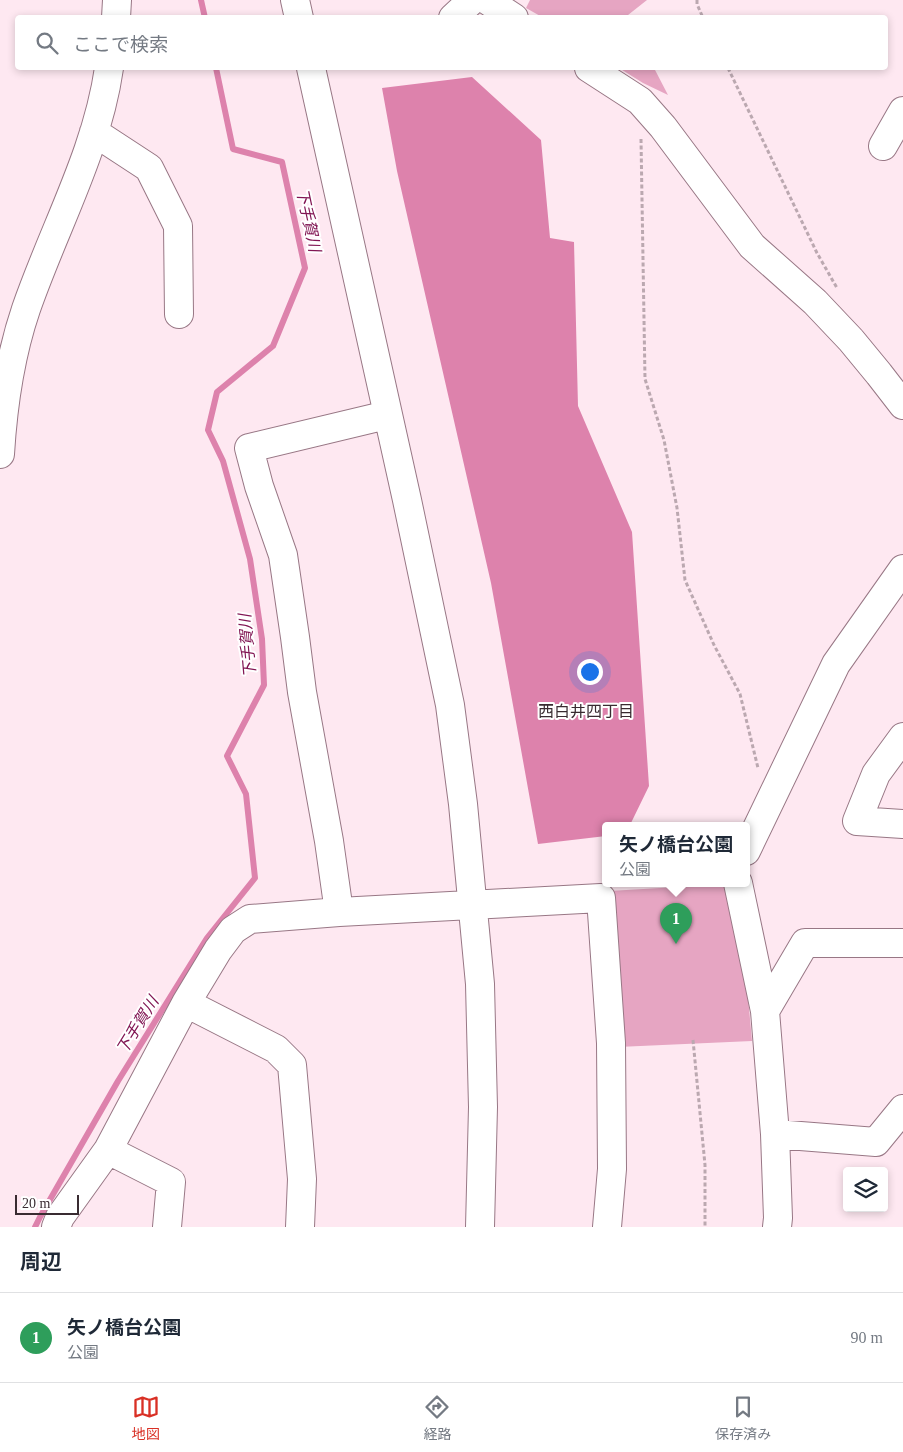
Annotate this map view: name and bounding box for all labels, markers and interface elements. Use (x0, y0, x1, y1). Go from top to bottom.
search box (15, 15, 888, 70)
icon: search (33, 29, 61, 57)
text: ここで検索 (73, 34, 168, 55)
water label: 下手賀川 (294, 187, 324, 255)
water label: 下手賀川 (236, 611, 259, 679)
your location (577, 659, 603, 685)
district label: 西白井四丁目 (538, 703, 634, 720)
popup (602, 822, 750, 887)
text: 矢ノ橋台公園 (619, 834, 733, 855)
text: 公園 (619, 861, 651, 878)
pin: 1 (660, 903, 692, 944)
water label: 下手賀川 (113, 992, 163, 1057)
map controls (843, 1167, 888, 1212)
button: layers (843, 1167, 888, 1212)
scale bar (15, 1192, 79, 1215)
text: 20 m (22, 1196, 50, 1211)
text: 周辺 (20, 1250, 62, 1274)
text: 矢ノ橋台公園 (67, 1317, 181, 1338)
text: 1 (32, 1329, 40, 1346)
text: 90 m (851, 1329, 883, 1346)
text: 公園 (67, 1344, 99, 1361)
tab: 地図 (132, 1393, 160, 1443)
tab: 経路 (423, 1393, 451, 1443)
tab: 保存済み (715, 1393, 771, 1443)

